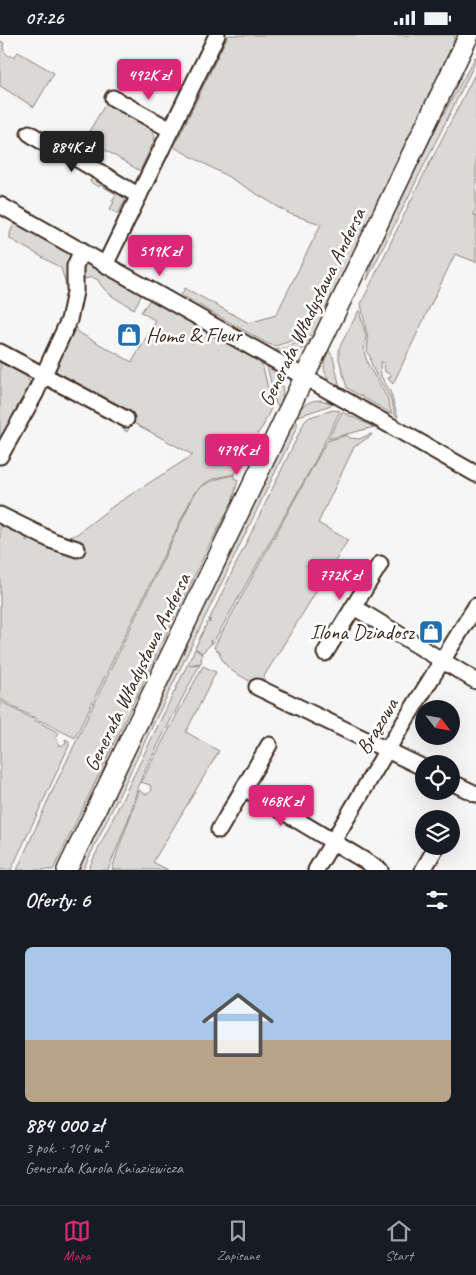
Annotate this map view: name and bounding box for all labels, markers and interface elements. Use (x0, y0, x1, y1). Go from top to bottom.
text: 07:26 (25, 6, 63, 30)
pin: 492K zł (103, 58, 195, 101)
text: 492K zł (128, 65, 170, 85)
pin: 884K zł (26, 131, 118, 173)
text: 884K zł (51, 137, 93, 157)
street label: Generała Władysława Andersa (253, 202, 372, 410)
pin: 519K zł (114, 235, 206, 277)
text: 519K zł (139, 241, 181, 261)
shop icon: Home & Fleur (116, 322, 142, 348)
place label: Home & Fleur (146, 322, 243, 348)
pin: 479K zł (191, 433, 283, 476)
text: 479K zł (216, 440, 258, 460)
pin: 772K zł (294, 559, 386, 601)
text: 772K zł (319, 565, 361, 585)
street label: Generała Władysława Andersa (78, 567, 197, 775)
place label: Ilona Dziadosz (310, 619, 415, 645)
shop icon: Ilona Dziadosz (418, 619, 444, 645)
street label: Brązowa (350, 692, 405, 759)
north arrow (415, 700, 460, 745)
map controls (415, 700, 460, 855)
button: locate (415, 755, 460, 800)
pin: 468K zł (235, 785, 327, 827)
text: 468K zł (260, 791, 302, 811)
button: layers (415, 810, 460, 855)
icon: filters (423, 886, 451, 914)
text: Oferty: 6 (25, 887, 90, 913)
icon: home (193, 980, 283, 1070)
text: 884 000 zł (25, 1112, 103, 1138)
text: 3 pok. · 104 m² (25, 1138, 107, 1158)
text: Generała Karola Kniaziewicza (25, 1158, 183, 1178)
tab: Mapa (63, 1217, 91, 1264)
tab: Zapisane (217, 1217, 259, 1264)
tab: Start (385, 1217, 413, 1264)

